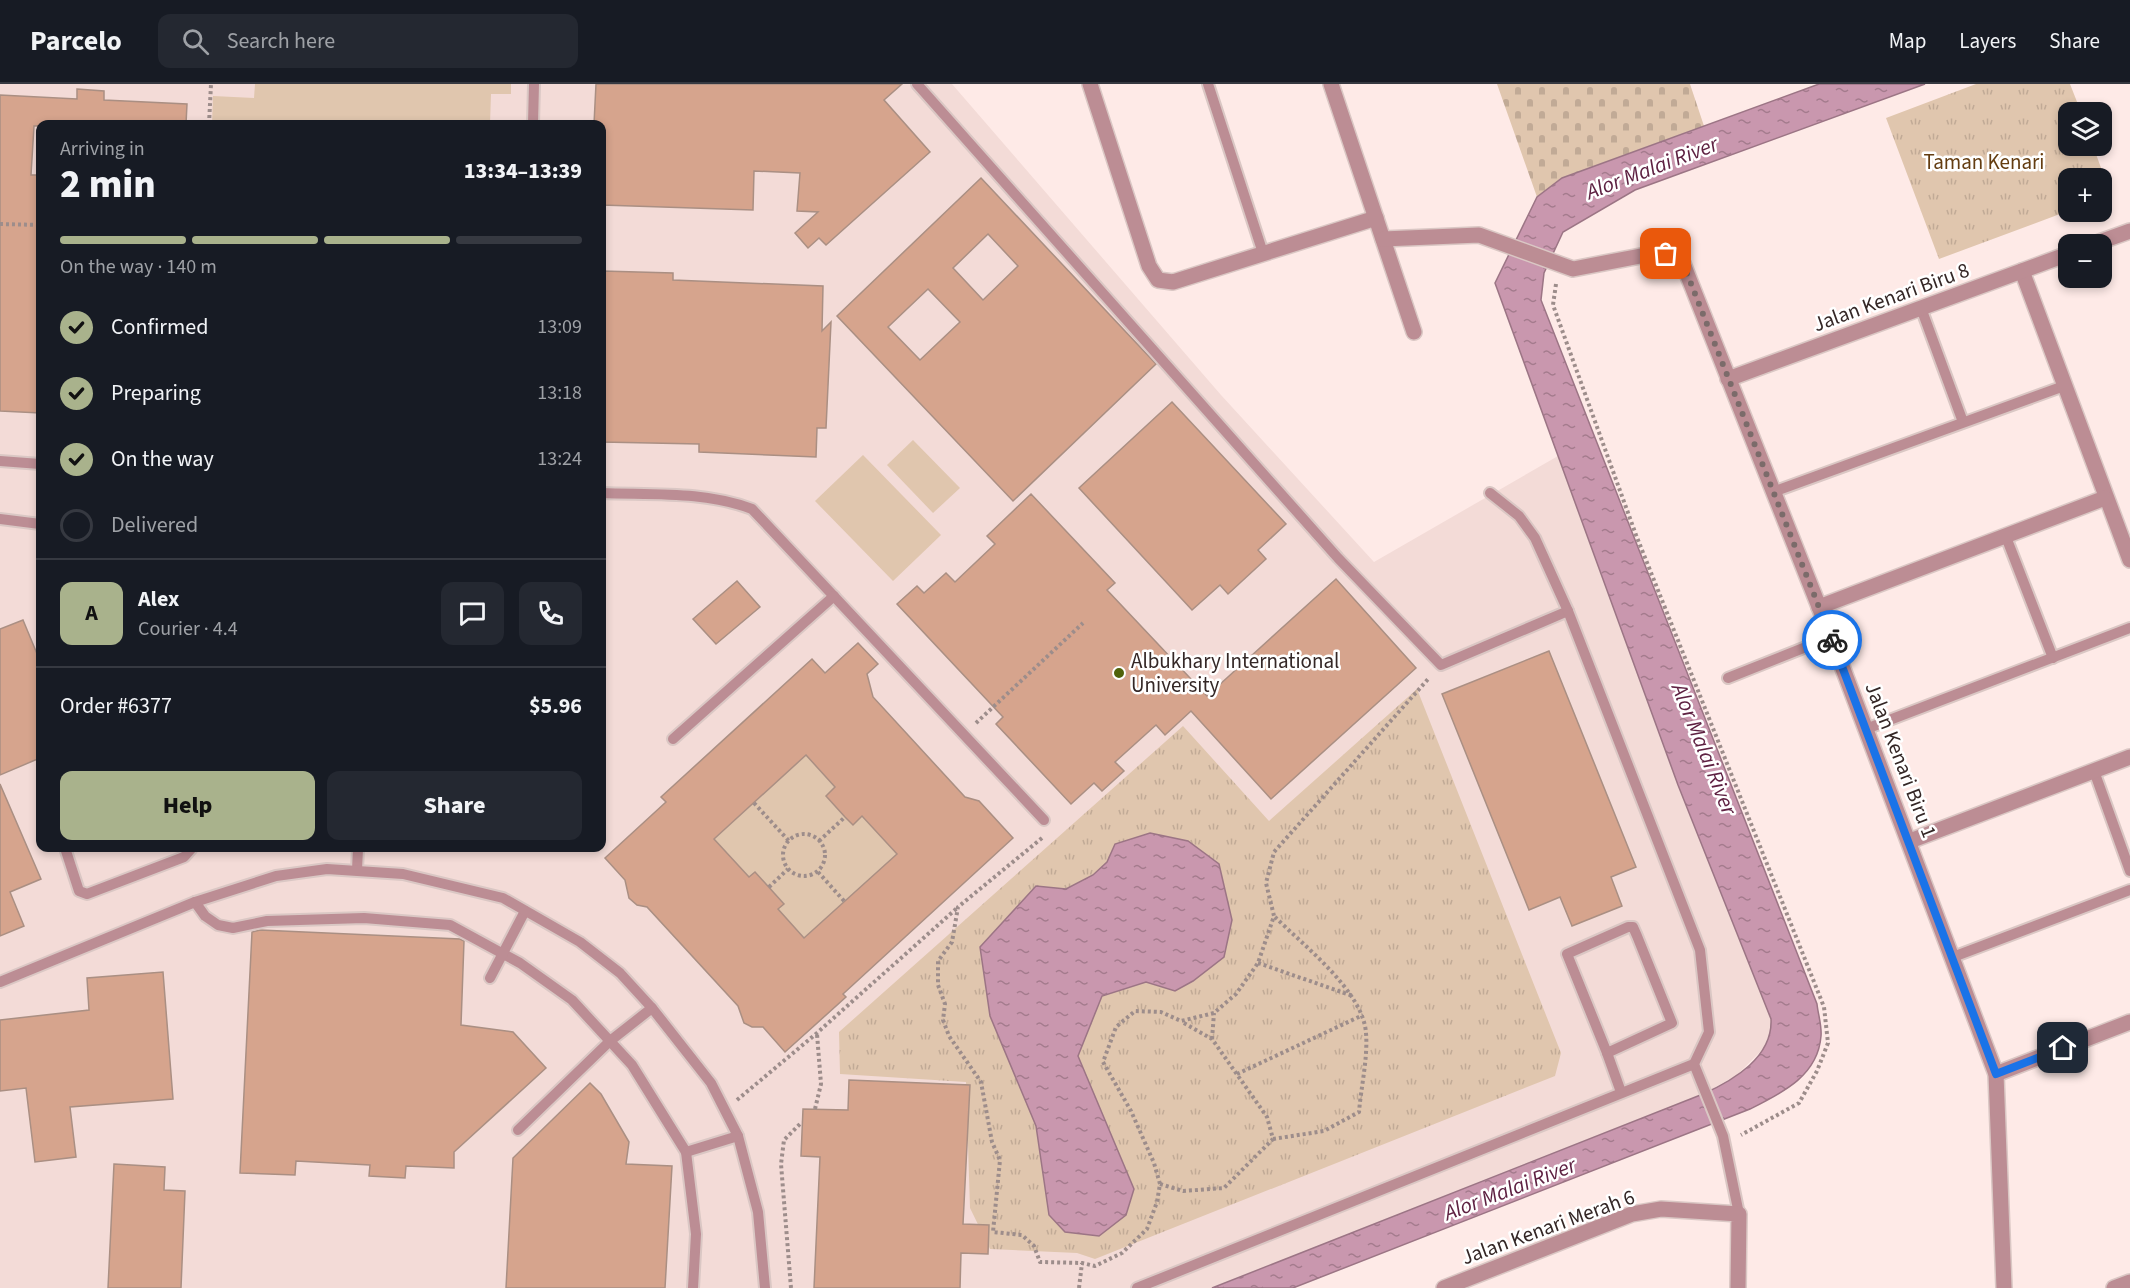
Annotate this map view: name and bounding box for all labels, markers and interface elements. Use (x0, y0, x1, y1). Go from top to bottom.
search box (158, 14, 578, 68)
text: Parcelo (30, 21, 122, 61)
icon: search (179, 25, 212, 58)
text: Search here (227, 25, 335, 57)
text: Map (1889, 26, 1926, 56)
text: Layers (1959, 26, 2016, 56)
text: Share (2049, 26, 2100, 56)
map controls (2058, 102, 2112, 288)
button: layers (2058, 102, 2112, 156)
water label: Alor Malai River (1579, 128, 1724, 209)
text: Arriving in (60, 135, 145, 163)
park label: Taman Kenari (1924, 147, 2044, 177)
text: 13:34–13:39 (464, 155, 582, 187)
text: 2 min (60, 157, 156, 213)
button: + (2058, 168, 2112, 222)
pin (1640, 228, 1691, 279)
button: − (2058, 234, 2112, 288)
icon: bag (1649, 237, 1682, 270)
text: On the way · 140 m (60, 253, 217, 281)
street label: Jalan Kenari Biru 8 (1809, 255, 1973, 339)
icon: check (60, 311, 93, 344)
text: Confirmed (111, 311, 208, 343)
text: 13:09 (537, 313, 582, 341)
icon: check (60, 377, 93, 410)
text: Preparing (111, 377, 201, 409)
text: 13:18 (537, 379, 582, 407)
icon: check (60, 443, 93, 476)
text: On the way (111, 443, 214, 475)
text: 13:24 (537, 445, 582, 473)
text: Delivered (111, 509, 198, 541)
button: chat (441, 582, 504, 645)
button: phone (519, 582, 582, 645)
text: Alex (138, 583, 179, 615)
text: A (85, 597, 98, 629)
courier (1802, 610, 1862, 670)
text: Courier · 4.4 (138, 615, 238, 643)
icon: bike (1816, 624, 1849, 657)
place label: Albukhary International University (1131, 646, 1339, 700)
marker: Albukhary International University (1112, 666, 1126, 680)
water label: Alor Malai River (1662, 677, 1745, 821)
street label: Jalan Kenari Biru 1 (1858, 678, 1944, 842)
text: Order #6377 (60, 690, 172, 722)
text: $5.96 (529, 690, 582, 722)
button: Help (60, 771, 315, 840)
button: Share (327, 771, 582, 840)
pin (2037, 1022, 2088, 1073)
icon: home (2046, 1031, 2079, 1064)
water label: Alor Malai River (1437, 1149, 1582, 1230)
street label: Jalan Kenari Merah 6 (1457, 1182, 1639, 1272)

